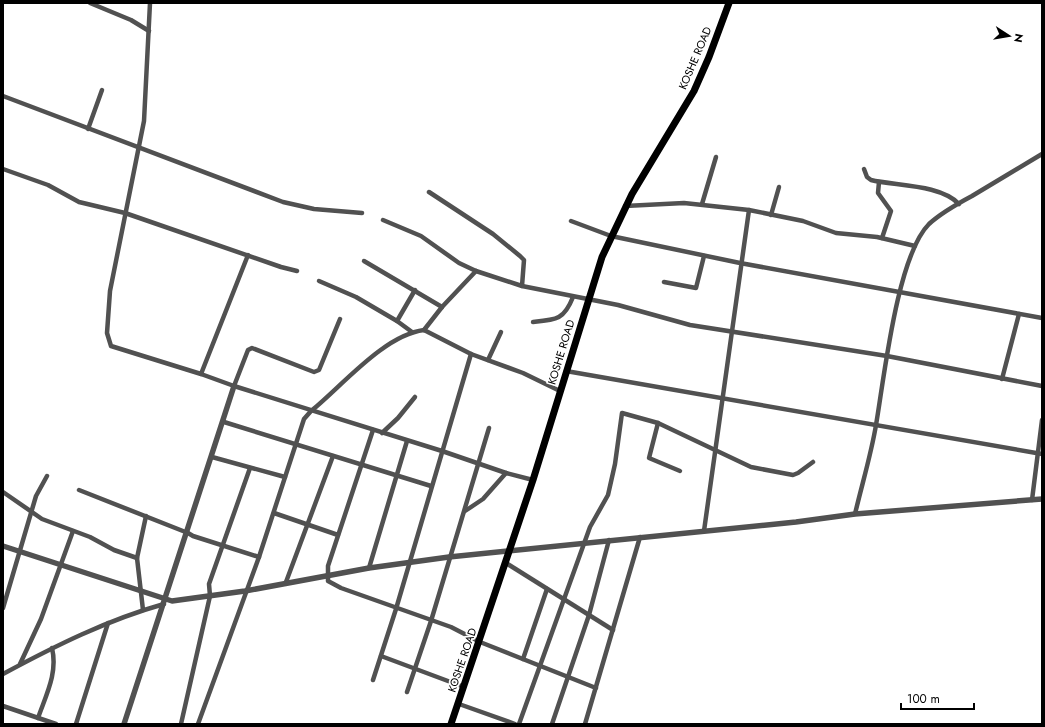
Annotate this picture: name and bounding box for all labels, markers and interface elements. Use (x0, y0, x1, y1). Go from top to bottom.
north arrow (989, 16, 1029, 56)
street label: KOSHE ROAD (675, 24, 716, 92)
text: N (1010, 32, 1028, 44)
street label: KOSHE ROAD (544, 317, 579, 386)
street label: KOSHE ROAD (444, 625, 481, 694)
scale bar (901, 685, 974, 711)
text: 100 m (907, 690, 940, 708)

